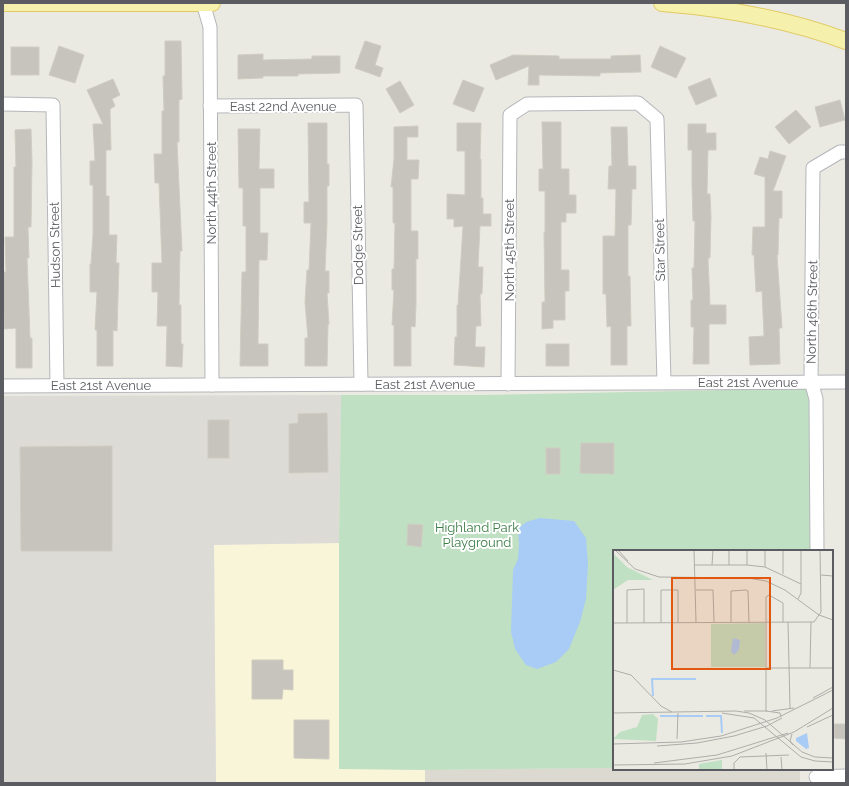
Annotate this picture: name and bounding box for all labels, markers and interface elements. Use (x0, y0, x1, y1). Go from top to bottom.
street label: East 22nd Avenue (230, 99, 337, 114)
street label: North 44th Street (204, 141, 219, 244)
street label: North 45th Street (502, 198, 517, 301)
street label: Hudson Street (47, 201, 63, 288)
street label: Dodge Street (350, 204, 366, 285)
street label: Star Street (652, 218, 668, 282)
street label: North 46th Street (804, 259, 820, 364)
street label: East 21st Avenue (698, 375, 799, 390)
street label: East 21st Avenue (375, 377, 476, 392)
street label: East 21st Avenue (51, 378, 152, 393)
park label: Highland Park Playground (435, 520, 519, 550)
inset map (613, 550, 833, 770)

